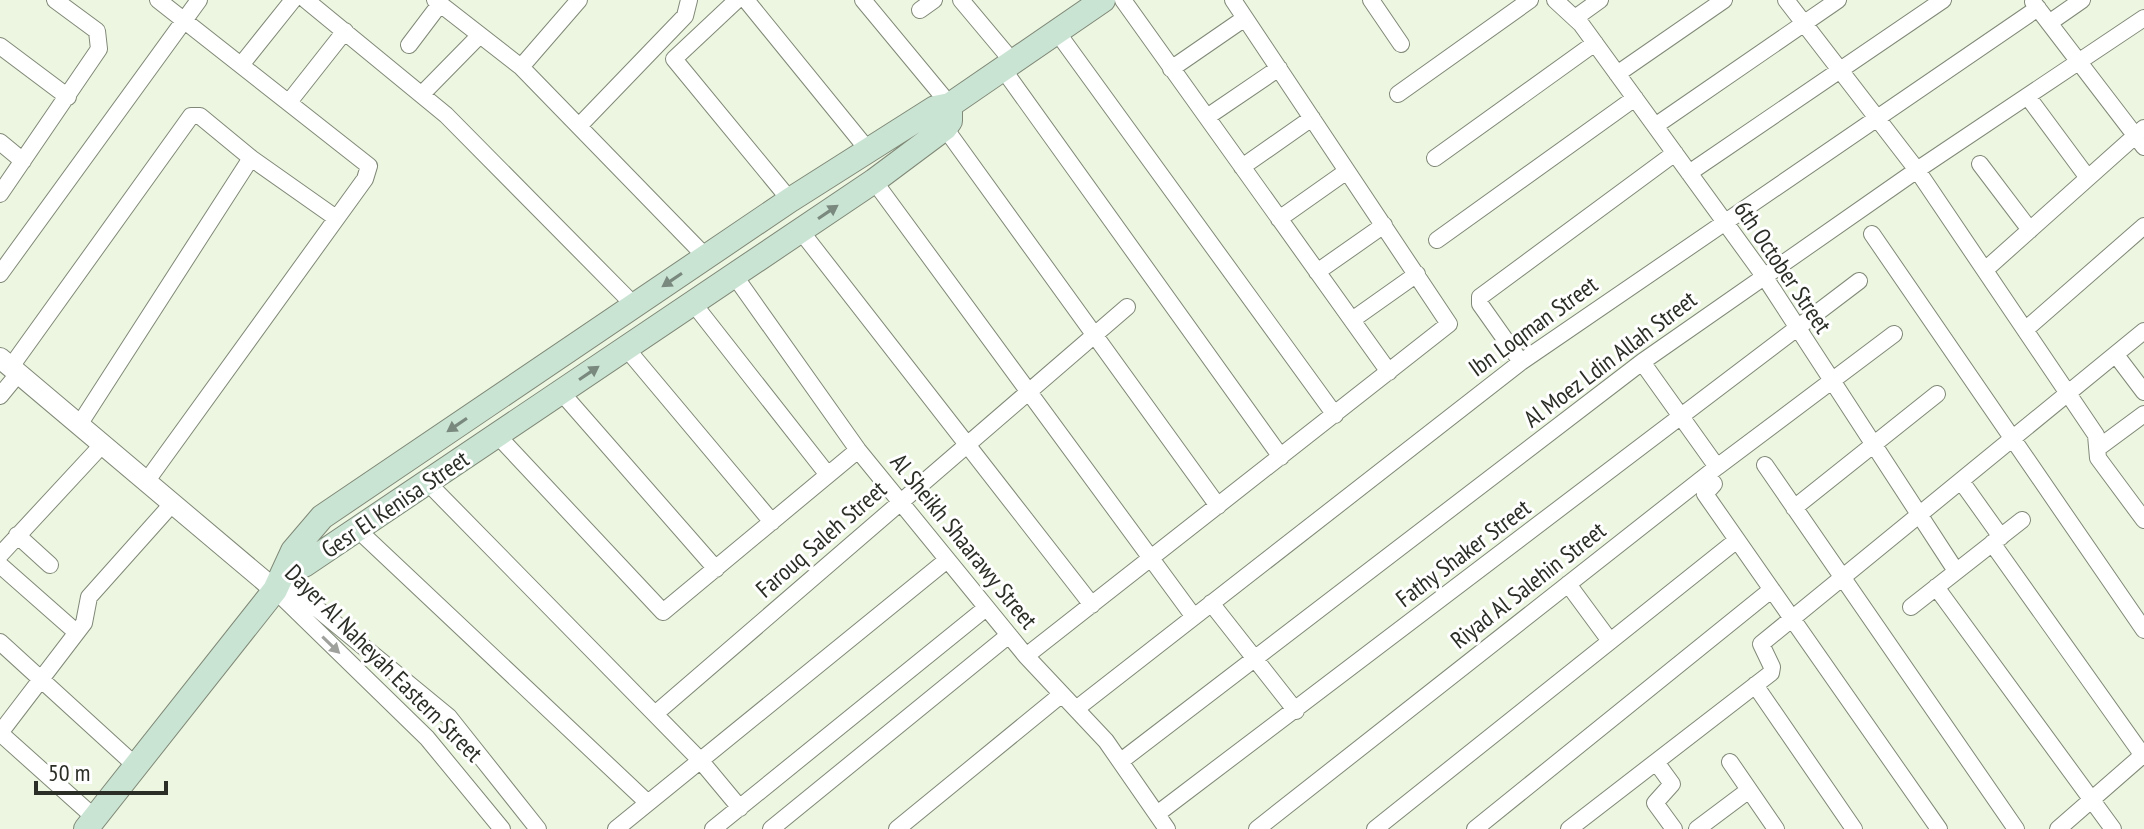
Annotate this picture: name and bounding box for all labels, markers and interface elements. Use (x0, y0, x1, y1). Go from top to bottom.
street label: 6th October Street (1727, 195, 1839, 340)
one-way arrow (817, 205, 839, 220)
street label: Ibn Loqman Street (1462, 269, 1604, 383)
one-way arrow (661, 272, 683, 287)
street label: Al Moez Ldin Allah Street (1517, 284, 1703, 434)
one-way arrow (579, 366, 600, 381)
one-way arrow (446, 418, 467, 433)
street label: Gesr El Kenisa Street (315, 443, 475, 565)
street label: Al Sheikh Shaarawy Street (884, 447, 1044, 635)
street label: Farouq Saleh Street (749, 474, 893, 604)
street label: Fathy Shaker Street (1389, 492, 1537, 614)
street label: Riyad Al Salehin Street (1444, 514, 1612, 655)
street label: Dayer Al Naheyah Eastern Street (279, 558, 490, 769)
one-way arrow (321, 635, 340, 653)
scale bar (36, 745, 166, 795)
text: 50 m (48, 757, 90, 788)

